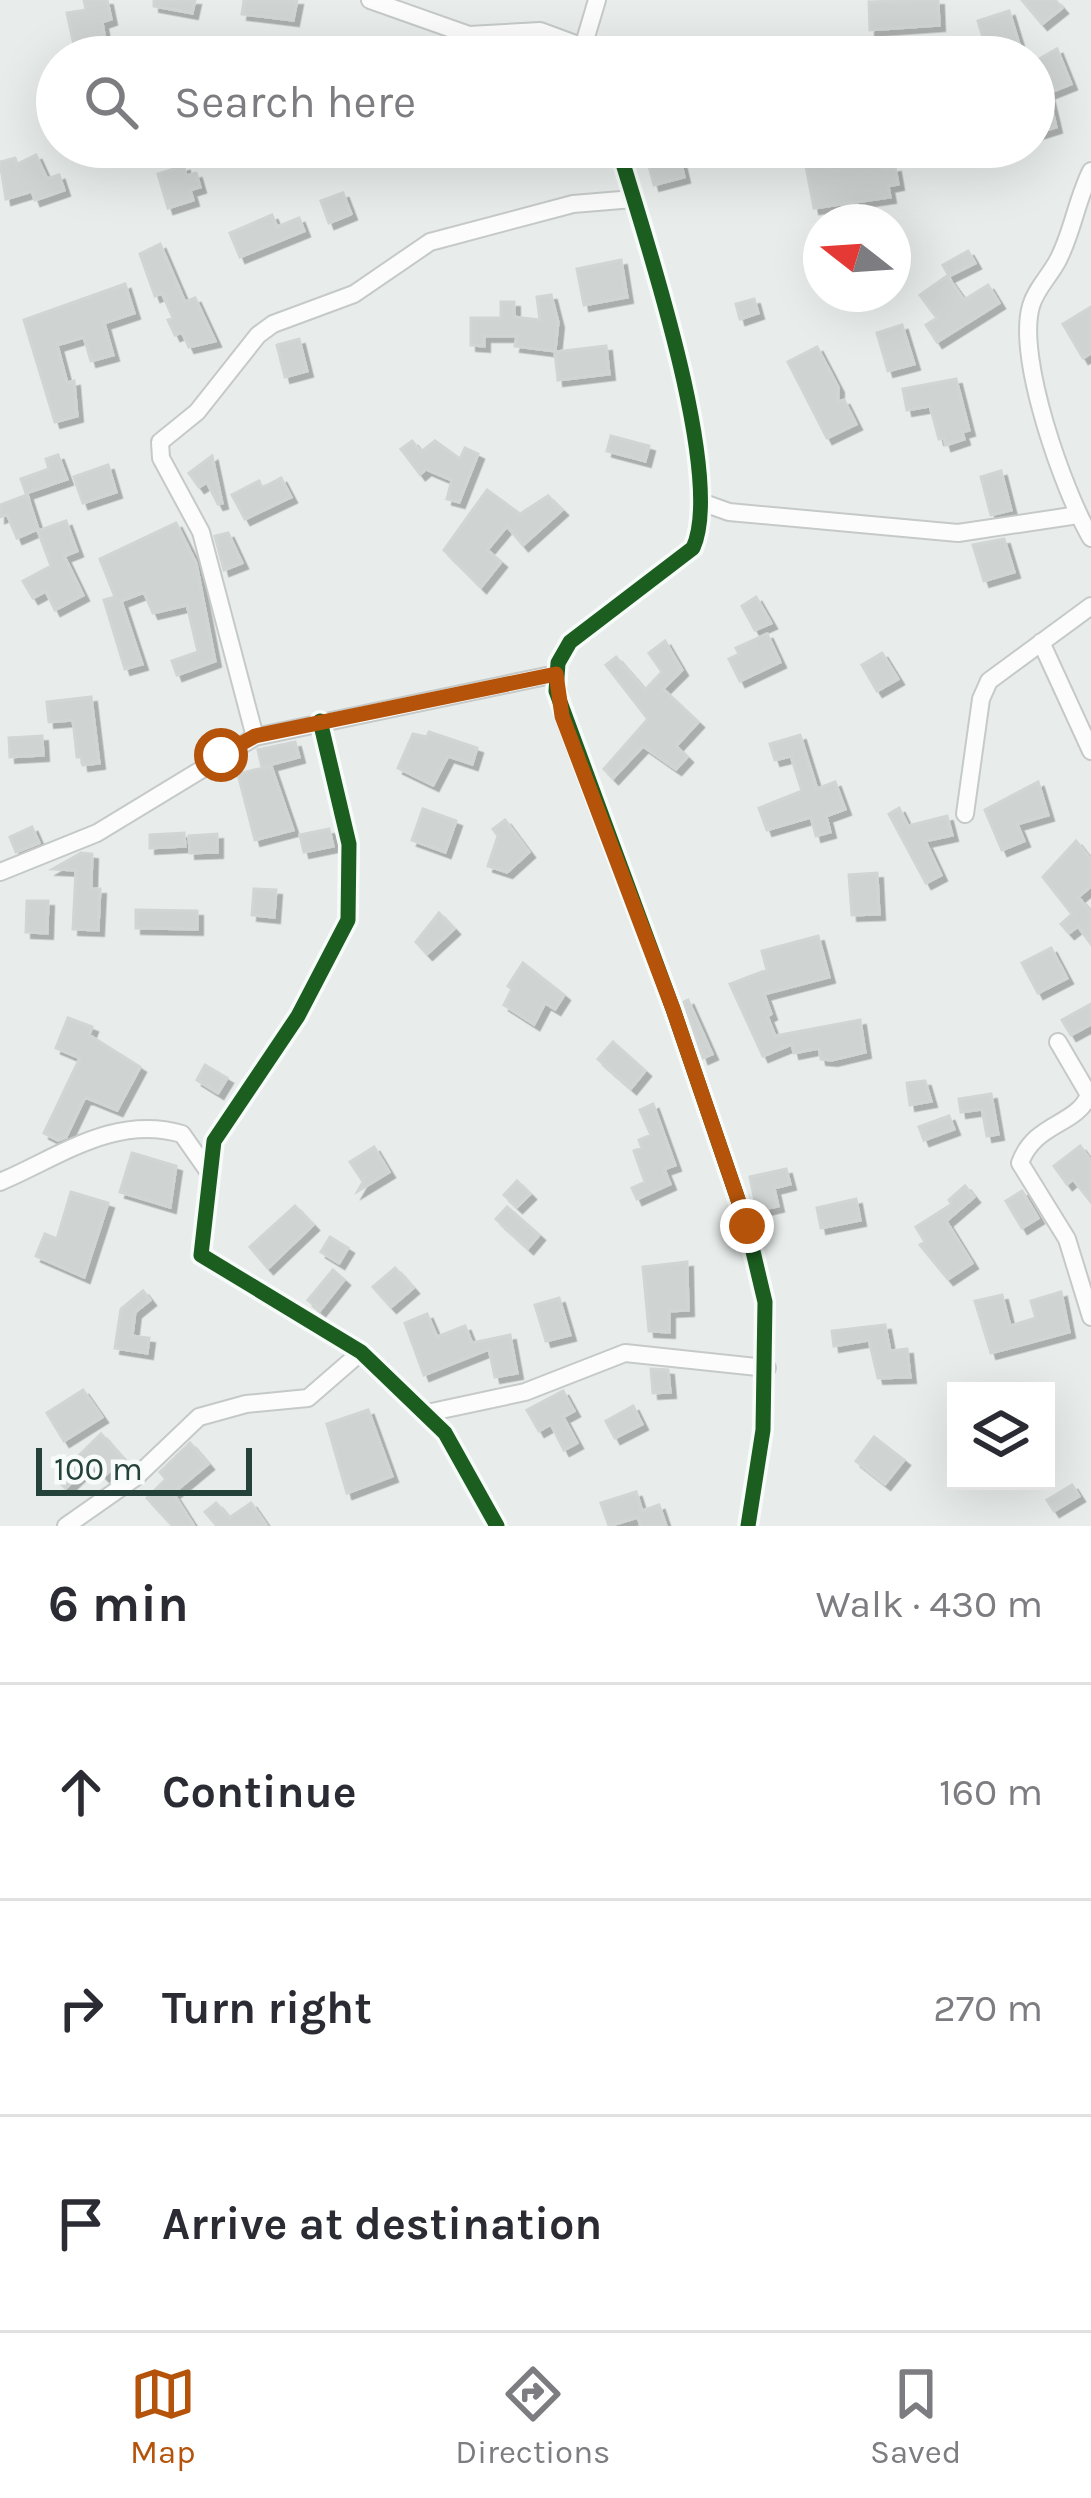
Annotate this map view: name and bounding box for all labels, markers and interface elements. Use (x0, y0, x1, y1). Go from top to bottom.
search box (36, 36, 1055, 168)
icon: search (78, 69, 144, 135)
text: Search here (174, 76, 416, 128)
north arrow (803, 204, 911, 312)
route start (194, 728, 248, 782)
route end (720, 1199, 774, 1253)
map controls (947, 1382, 1055, 1490)
button: layers (947, 1382, 1055, 1490)
scale bar (36, 1442, 252, 1495)
text: 100 m (54, 1450, 143, 1488)
text: 6 min (48, 1574, 189, 1634)
text: Walk · 430 m (816, 1581, 1043, 1627)
icon: ahead (48, 1759, 114, 1825)
text: Continue (162, 1766, 357, 1818)
text: 160 m (939, 1769, 1043, 1815)
icon: right (48, 1975, 114, 2041)
text: Turn right (162, 1982, 372, 2034)
text: 270 m (933, 1985, 1043, 2031)
icon: arrive (48, 2191, 114, 2257)
text: Arrive at destination (162, 2198, 602, 2250)
tab: Map (130, 2361, 196, 2471)
tab: Directions (455, 2361, 610, 2471)
tab: Saved (870, 2361, 961, 2471)

